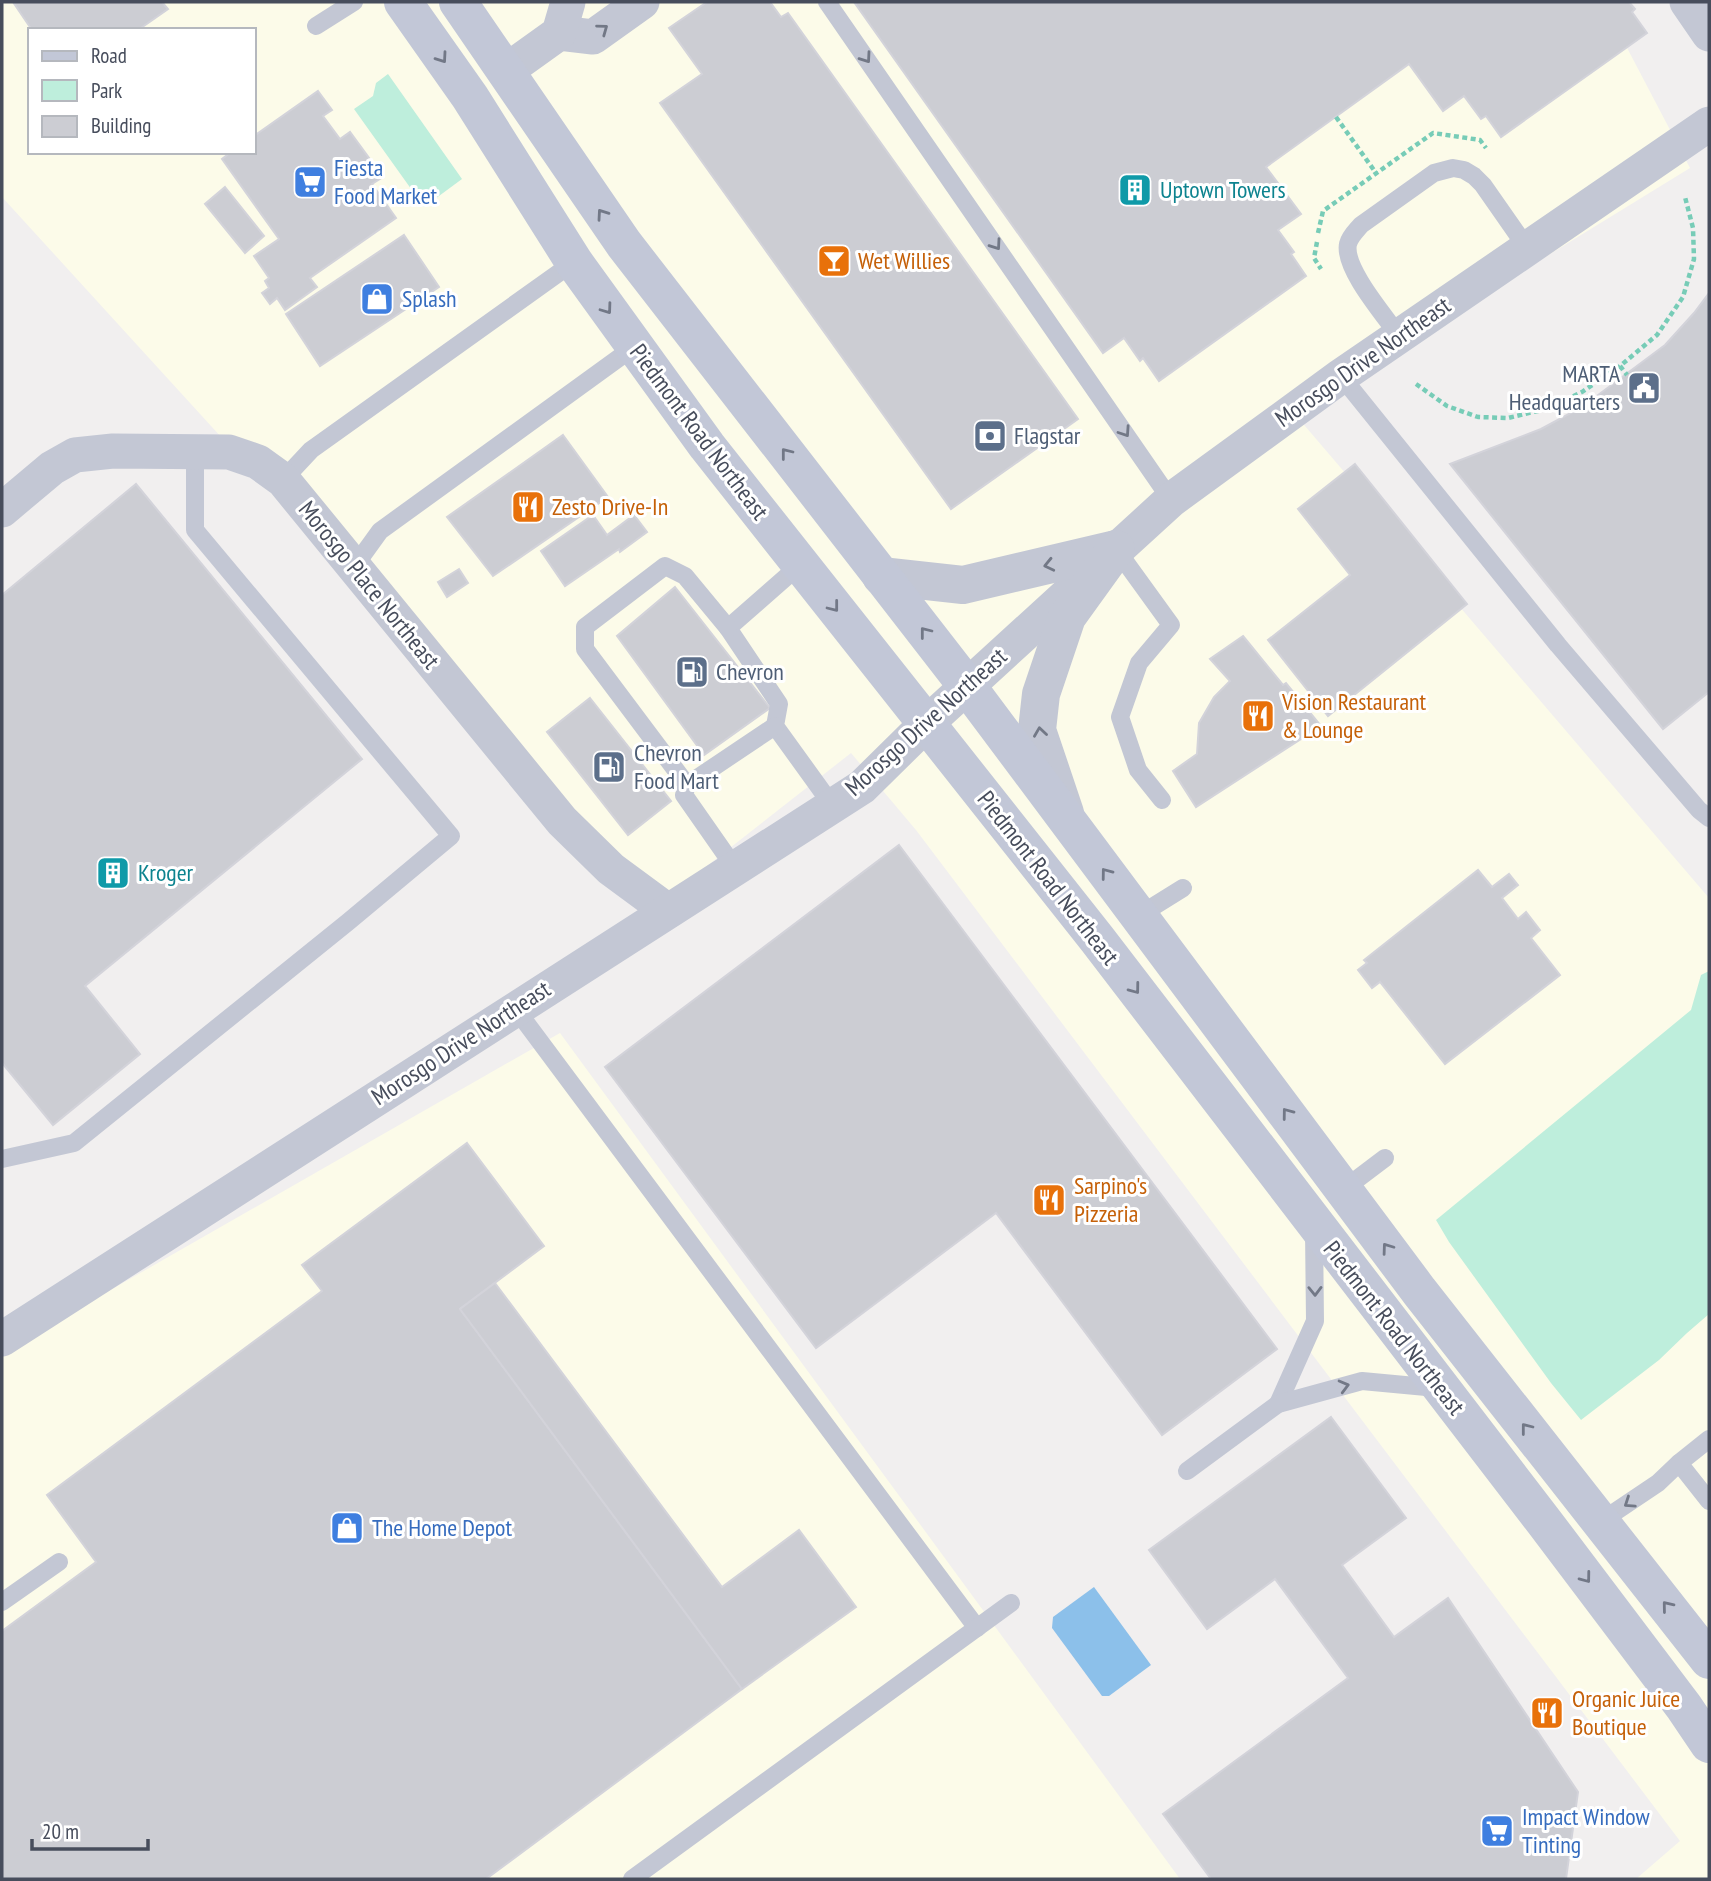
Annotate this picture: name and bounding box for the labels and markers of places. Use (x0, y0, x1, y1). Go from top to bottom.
place label: Fiesta Food Market (334, 152, 438, 211)
supermarket icon: Fiesta Food Market (291, 163, 329, 201)
building icon: Uptown Towers (1116, 171, 1154, 209)
place label: Uptown Towers (1160, 174, 1286, 205)
bar icon: Wet Willies (815, 242, 853, 280)
place label: Wet Willies (858, 245, 950, 276)
shop icon: Splash (358, 280, 396, 318)
place label: Splash (402, 283, 457, 314)
place label: MARTA Headquarters (1509, 358, 1621, 417)
public building icon: MARTA Headquarters (1625, 369, 1663, 407)
bank icon: Flagstar (971, 417, 1009, 455)
place label: Flagstar (1014, 420, 1081, 451)
restaurant icon: Zesto Drive-In (509, 488, 547, 526)
place label: Zesto Drive-In (552, 491, 668, 522)
fuel station icon: Chevron (673, 653, 711, 691)
place label: Chevron (716, 656, 784, 687)
place label: Vision Restaurant & Lounge (1281, 686, 1427, 745)
restaurant icon: Vision Restaurant & Lounge (1239, 697, 1277, 735)
place label: Chevron Food Mart (634, 737, 719, 796)
fuel station icon: Chevron Food Mart (590, 748, 628, 786)
building icon: Kroger (94, 854, 132, 892)
place label: Kroger (138, 857, 194, 888)
place label: Sarpino's Pizzeria (1074, 1170, 1147, 1229)
restaurant icon: Sarpino's Pizzeria (1030, 1181, 1068, 1219)
shop icon: The Home Depot (328, 1509, 366, 1547)
place label: The Home Depot (372, 1512, 512, 1543)
place label: Organic Juice Boutique (1572, 1683, 1680, 1742)
restaurant icon: Organic Juice Boutique (1528, 1694, 1566, 1732)
place label: Impact Window Tinting (1522, 1801, 1651, 1860)
supermarket icon: Impact Window Tinting (1478, 1812, 1516, 1850)

